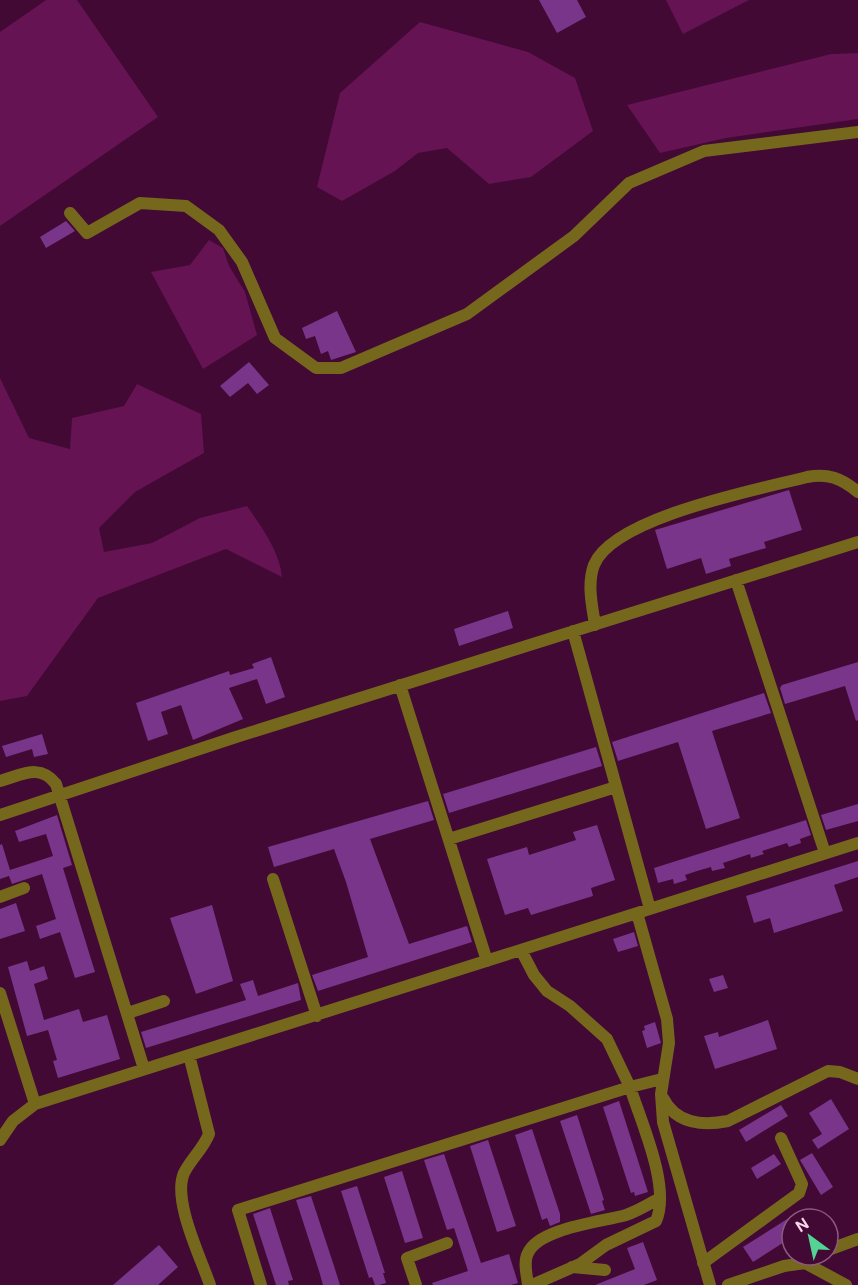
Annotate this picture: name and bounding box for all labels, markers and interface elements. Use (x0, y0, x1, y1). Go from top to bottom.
north arrow (780, 1207, 840, 1267)
text: N (791, 1213, 813, 1237)

